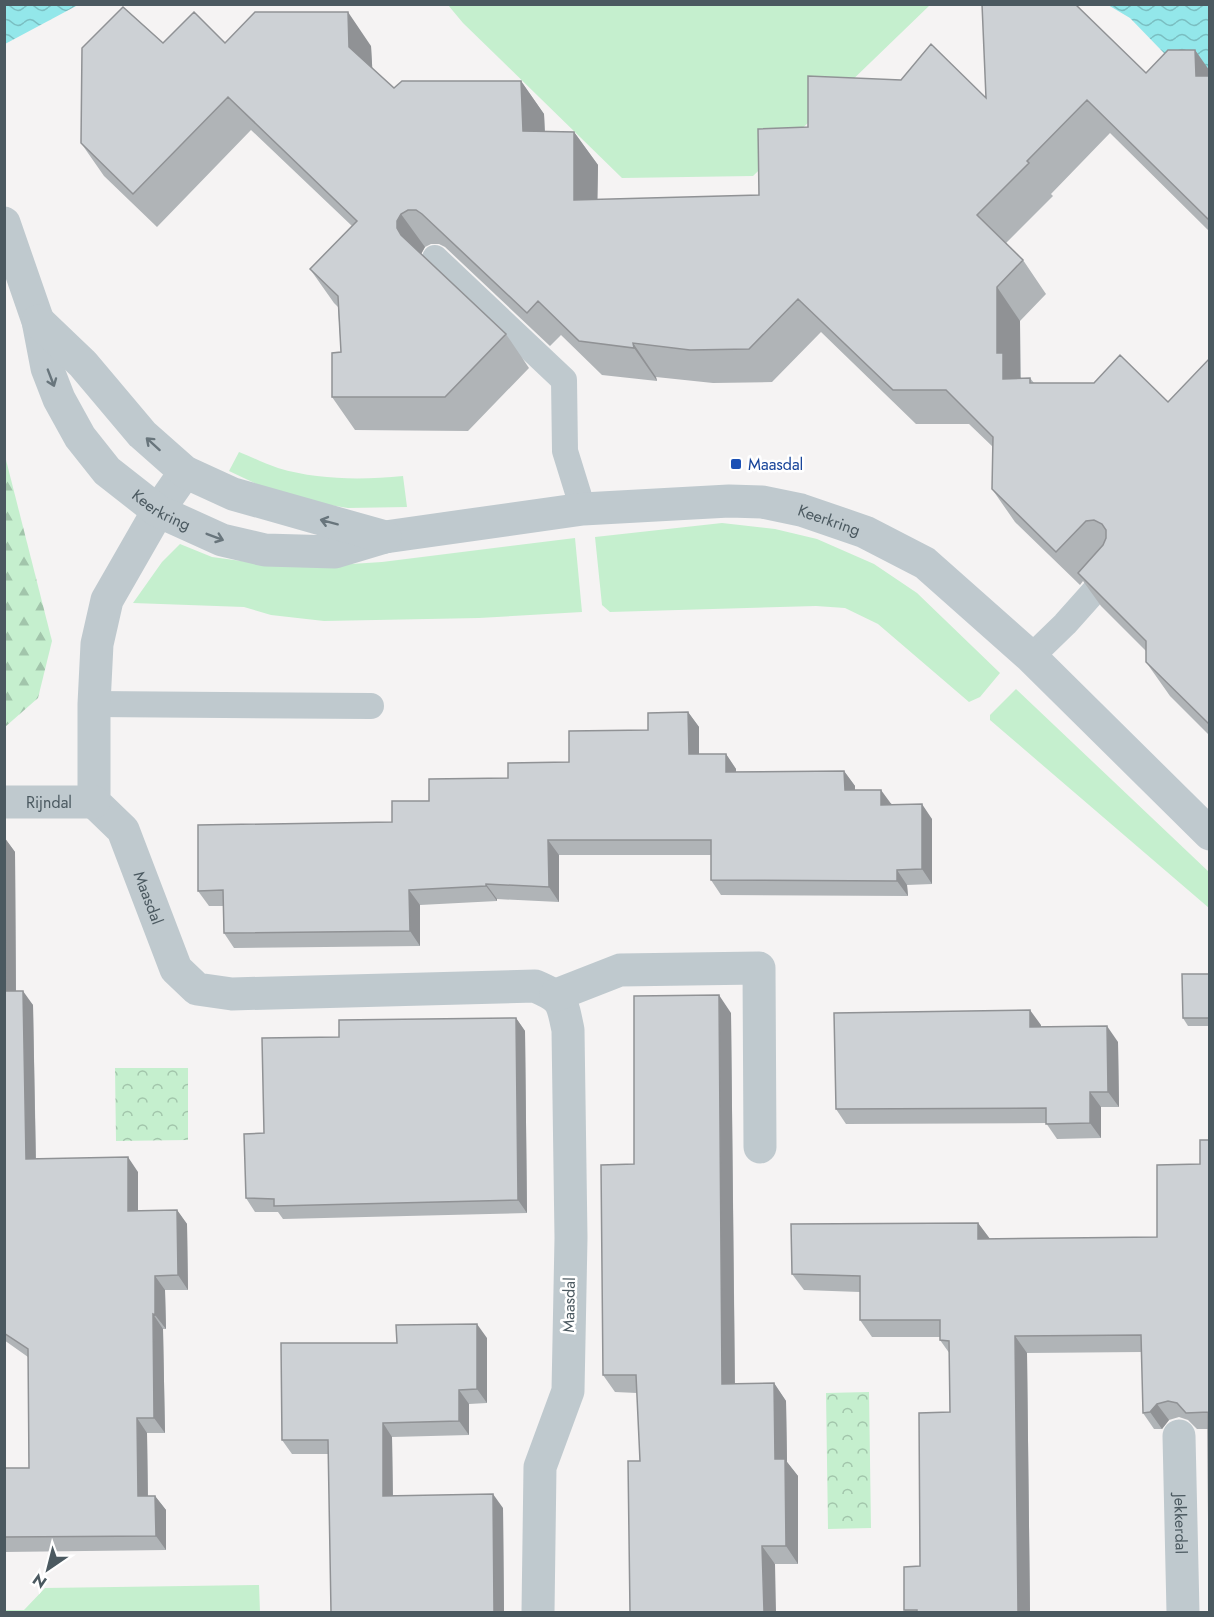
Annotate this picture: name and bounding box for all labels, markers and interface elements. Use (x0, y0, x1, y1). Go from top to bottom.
one-way arrow (47, 368, 58, 387)
one-way arrow (146, 437, 161, 451)
place label: Maasdal (748, 453, 803, 476)
marker: Maasdal (729, 457, 743, 471)
street label: Keerkring (127, 484, 195, 536)
street label: Keerkring (795, 498, 864, 541)
one-way arrow (320, 515, 339, 527)
one-way arrow (205, 532, 224, 543)
street label: Rijndal (26, 791, 72, 814)
street label: Maasdal (128, 868, 169, 928)
street label: Maasdal (557, 1277, 581, 1333)
street label: Jekkerdal (1169, 1492, 1193, 1554)
north arrow (18, 1539, 78, 1599)
text: N (28, 1568, 51, 1594)

